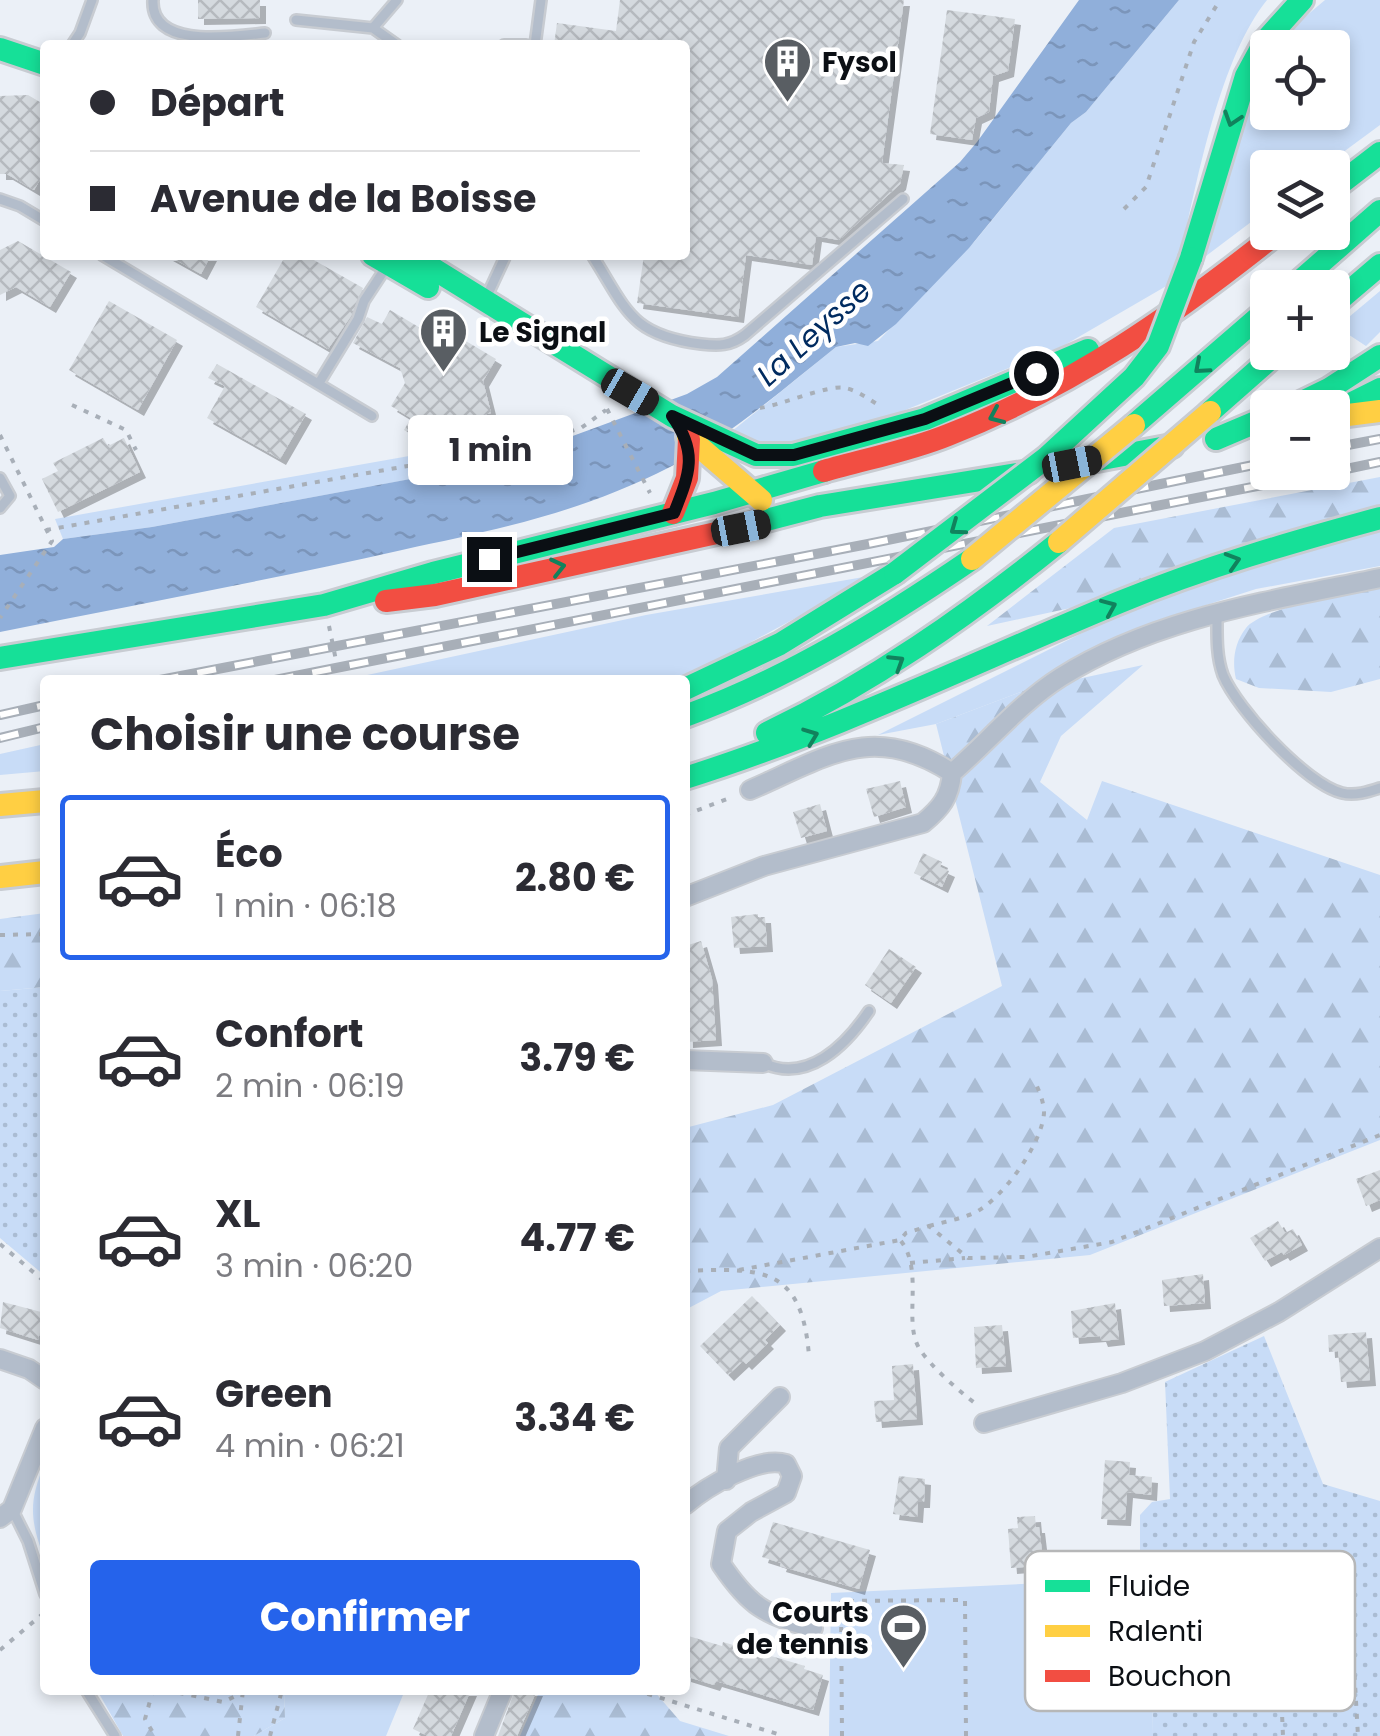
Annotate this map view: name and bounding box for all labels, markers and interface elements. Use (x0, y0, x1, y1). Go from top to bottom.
map controls (1250, 30, 1350, 490)
button: locate (1250, 30, 1350, 130)
building icon: Fysol (761, 36, 813, 104)
place label: Fysol (822, 43, 897, 82)
text: Départ (150, 76, 284, 129)
one-way arrow (1223, 110, 1243, 127)
button: layers (1250, 150, 1350, 250)
text: Avenue de la Boisse (150, 172, 537, 225)
water label: La Leysse (747, 270, 880, 396)
button: + (1250, 270, 1350, 370)
building icon: Le Signal (418, 306, 470, 374)
place label: Le Signal (479, 313, 606, 352)
route start (1014, 351, 1059, 396)
one-way arrow (1194, 355, 1212, 373)
car (597, 364, 663, 420)
button: − (1250, 390, 1350, 490)
one-way arrow (988, 404, 1006, 424)
callout: 1 min (406, 414, 572, 484)
text: 1 min (449, 427, 532, 472)
car (1040, 444, 1104, 484)
car (709, 508, 773, 548)
one-way arrow (950, 516, 968, 534)
route end (467, 537, 512, 582)
one-way arrow (1223, 552, 1240, 572)
one-way arrow (549, 558, 566, 579)
one-way arrow (1099, 599, 1117, 619)
one-way arrow (887, 656, 905, 675)
text: Choisir une course (90, 703, 520, 766)
one-way arrow (801, 728, 818, 748)
text: Éco (215, 827, 283, 880)
icon: car (95, 833, 185, 923)
text: 2.80 € (515, 851, 635, 904)
text: 1 min · 06:18 (215, 883, 397, 928)
text: Confort (215, 1007, 363, 1060)
icon: car (95, 1013, 185, 1103)
text: 3.79 € (519, 1031, 635, 1084)
text: 2 min · 06:19 (215, 1063, 405, 1108)
text: XL (215, 1187, 260, 1240)
icon: car (95, 1193, 185, 1283)
text: 4.77 € (520, 1211, 635, 1264)
text: 3 min · 06:20 (215, 1243, 413, 1288)
text: Green (215, 1367, 333, 1420)
icon: car (95, 1373, 185, 1463)
text: 3.34 € (514, 1391, 635, 1444)
text: 4 min · 06:21 (215, 1423, 405, 1468)
legend (1025, 1551, 1355, 1711)
button: Confirmer (90, 1560, 640, 1675)
text: Fluide (1108, 1567, 1190, 1606)
place label: Courts de tennis (737, 1593, 869, 1664)
sports icon: Courts de tennis (878, 1602, 930, 1670)
text: Ralenti (1108, 1612, 1203, 1651)
text: Bouchon (1108, 1657, 1232, 1696)

